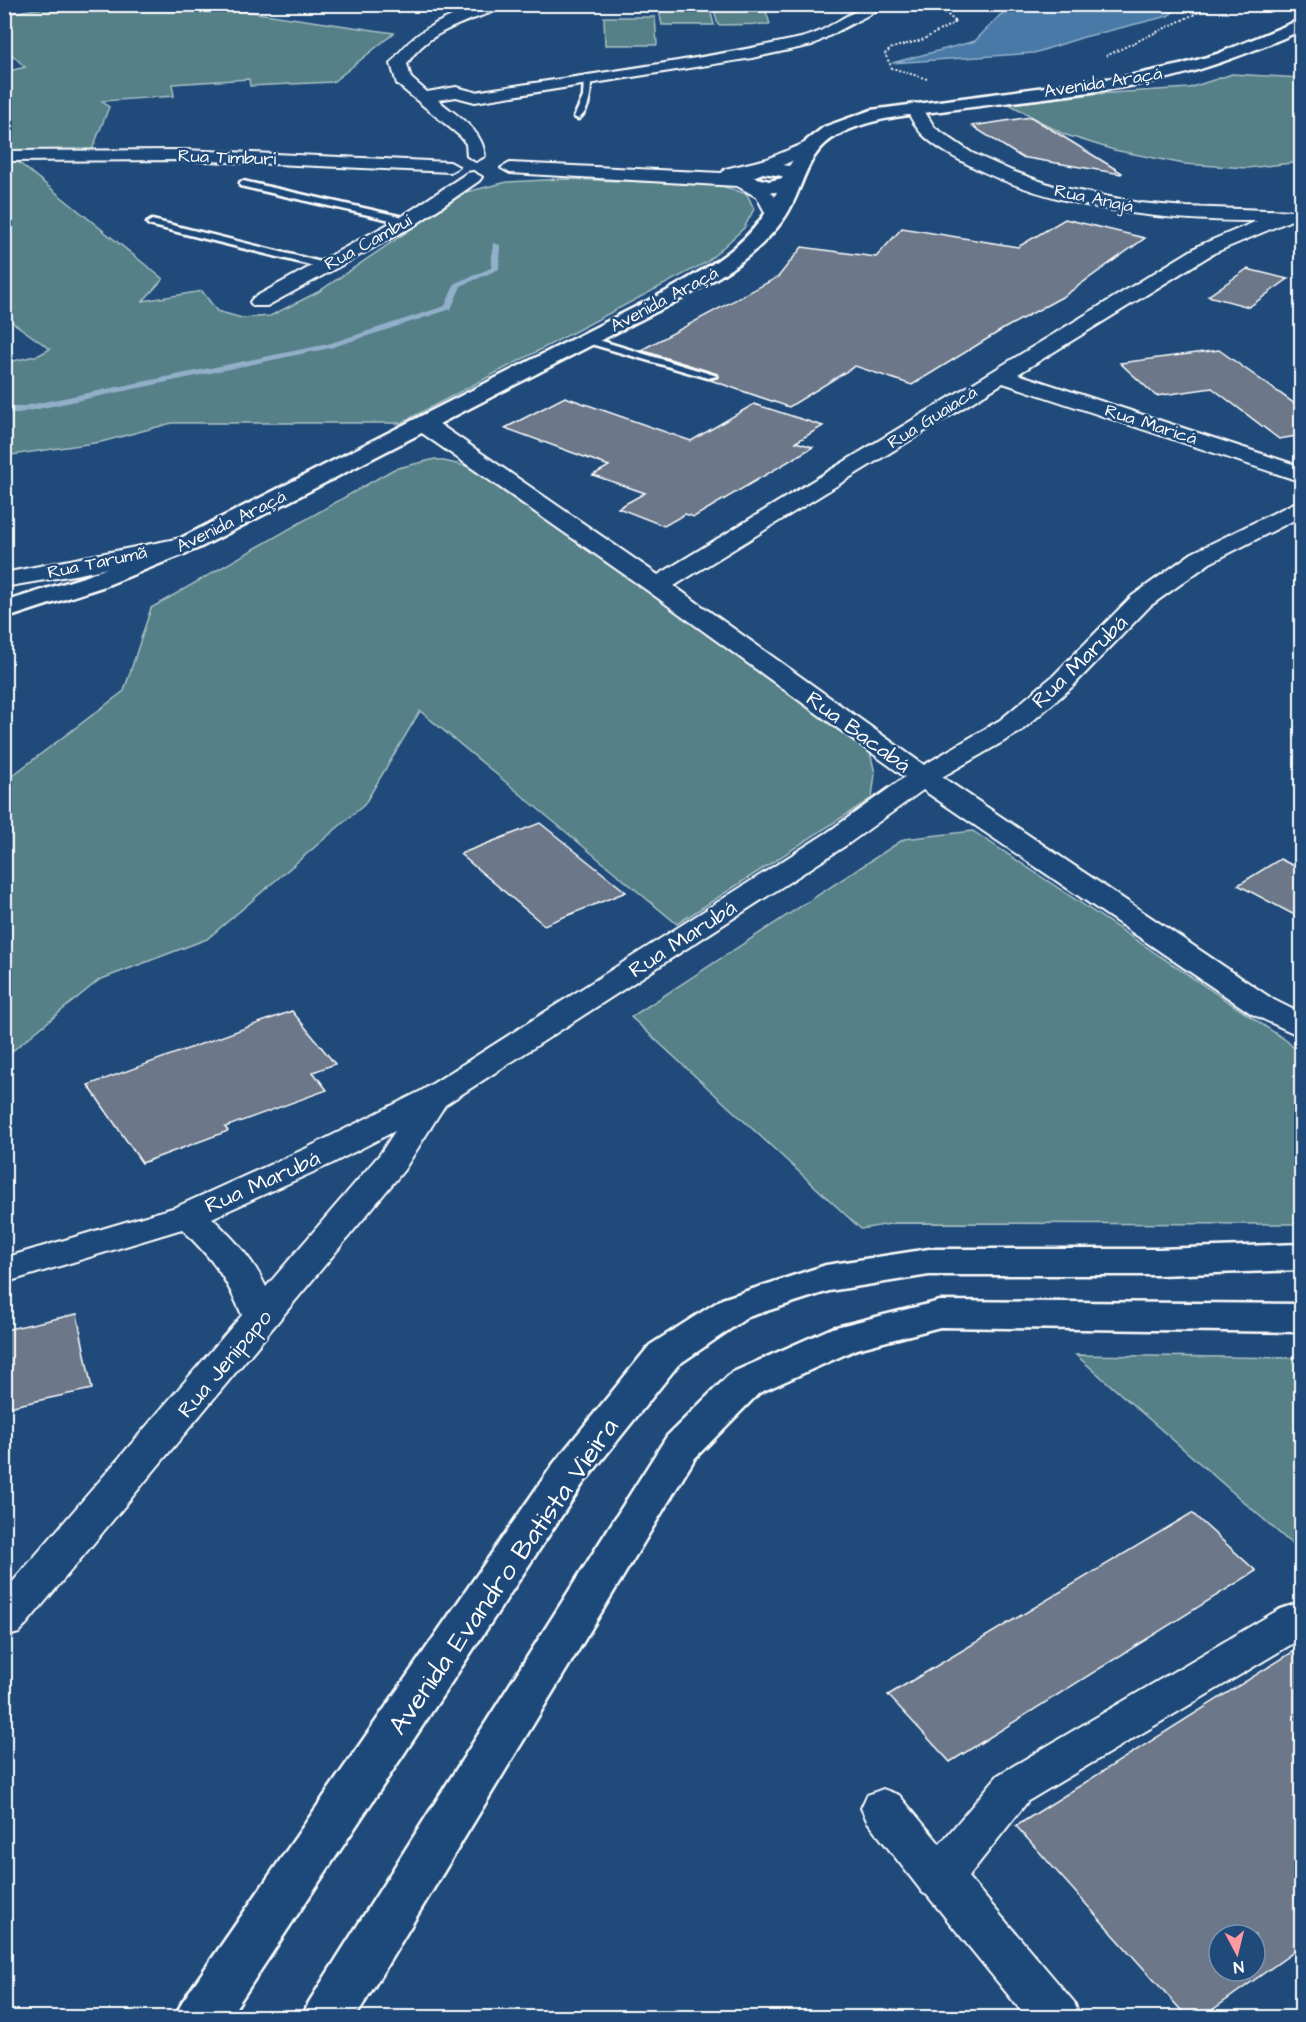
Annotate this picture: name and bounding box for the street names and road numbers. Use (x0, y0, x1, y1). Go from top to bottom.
street label: Avenida Araçá (1042, 61, 1164, 104)
street label: Rua Timburi (177, 143, 277, 172)
street label: Rua Anajá (1052, 178, 1136, 219)
street label: Rua Cambuí (320, 208, 417, 277)
street label: Avenida Araçá (606, 260, 723, 338)
street label: Rua Guaiacá (883, 380, 982, 455)
street label: Rua Maricá (1102, 398, 1200, 451)
street label: Avenida Araçá (172, 484, 290, 559)
street label: Rua Tarumã (45, 540, 149, 585)
street label: Rua Marubá (1025, 608, 1135, 716)
street label: Rua Bacabá (800, 684, 917, 781)
street label: Rua Marubá (623, 893, 743, 986)
street label: Rua Marubá (200, 1143, 325, 1222)
street label: Rua Jenipapo (171, 1303, 280, 1425)
street label: Avenida Evandro Batista Vieira (380, 1410, 628, 1743)

